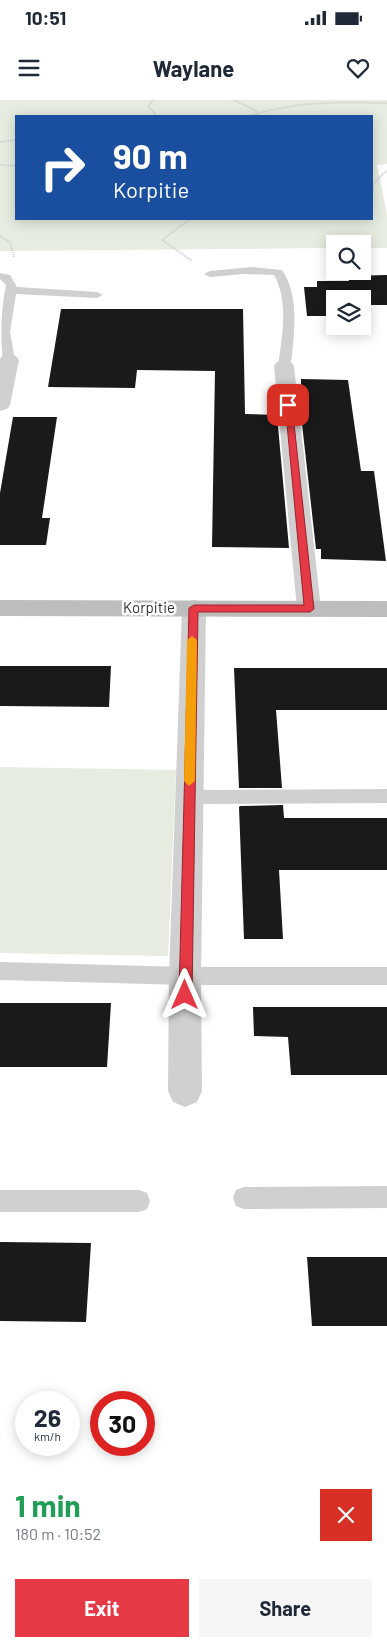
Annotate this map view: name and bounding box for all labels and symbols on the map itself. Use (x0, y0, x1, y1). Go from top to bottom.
pin (267, 384, 309, 426)
street label: Korpitie (123, 598, 175, 616)
position arrow (158, 968, 210, 1020)
speed limit sign: 30 (90, 1391, 155, 1456)

